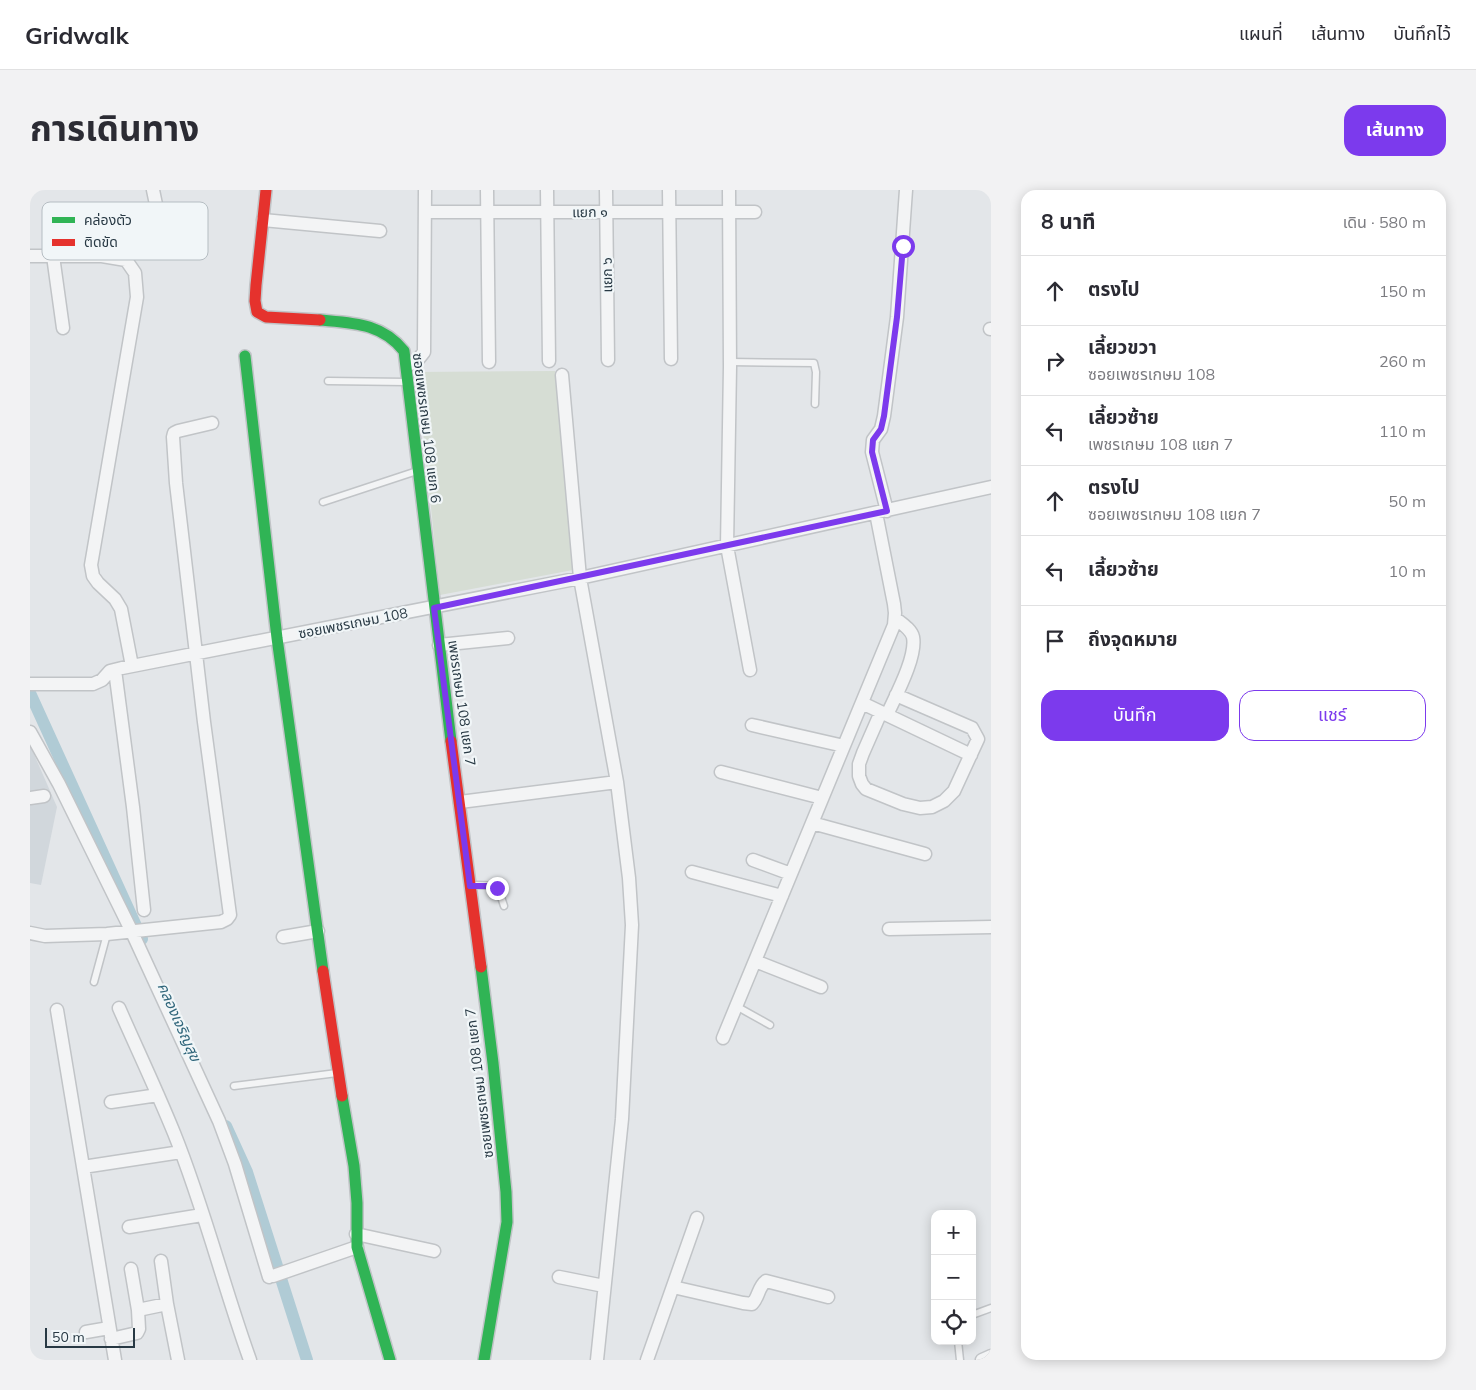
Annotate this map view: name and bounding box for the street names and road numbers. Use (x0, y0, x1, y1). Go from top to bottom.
street label: แยก ๑ (572, 203, 608, 221)
street label: แยก ๖ (598, 257, 616, 293)
street label: ซอยเพชรเกษม 108 แยก 6 (409, 352, 445, 504)
street label: ซอยเพชรเกษม 108 (297, 604, 409, 642)
street label: เพชรเกษม 108 แยก 7 (444, 639, 480, 767)
street label: ซอยเพชรเกษม 108 แยก 7 (461, 1007, 497, 1159)

